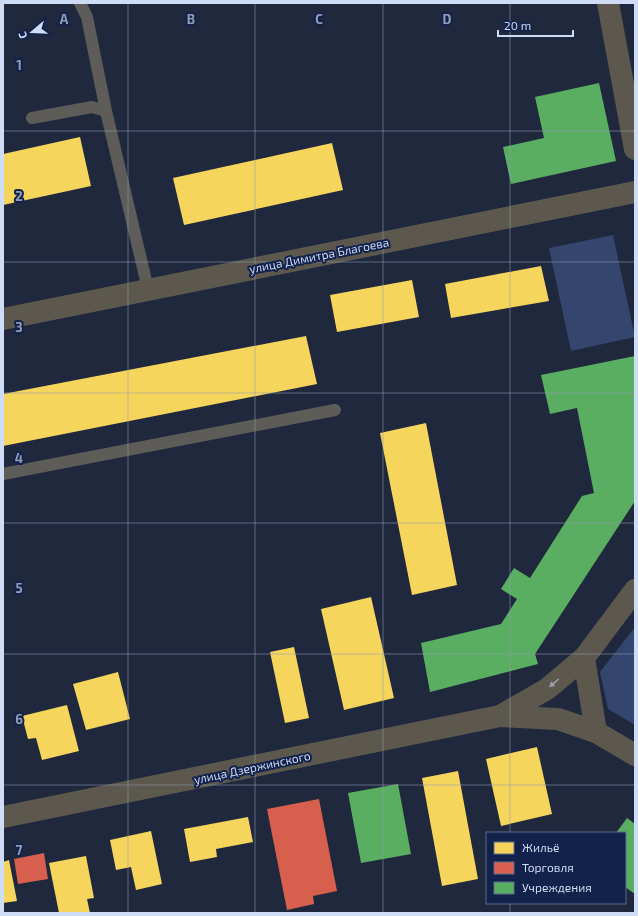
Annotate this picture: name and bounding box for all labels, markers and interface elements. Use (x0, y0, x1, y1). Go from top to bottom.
text: A (60, 11, 69, 27)
text: B (187, 11, 195, 27)
text: C (315, 11, 323, 27)
text: D (443, 11, 452, 27)
north arrow (12, 12, 52, 52)
scale bar (498, 12, 573, 38)
text: 20 m (504, 18, 531, 32)
text: С (15, 30, 29, 41)
text: 1 (16, 57, 22, 73)
text: 2 (15, 188, 23, 204)
street label: улица Димитра Благоева (248, 235, 390, 276)
text: 3 (15, 319, 23, 335)
text: 4 (15, 450, 23, 466)
text: 5 (15, 580, 23, 596)
one-way arrow (548, 679, 559, 688)
text: 6 (15, 711, 23, 727)
street label: улица Дзержинского (192, 748, 312, 787)
legend (486, 832, 626, 904)
text: Жильё (522, 840, 559, 854)
text: 7 (16, 842, 23, 858)
text: Торговля (522, 860, 574, 874)
text: Учреждения (522, 880, 592, 894)

